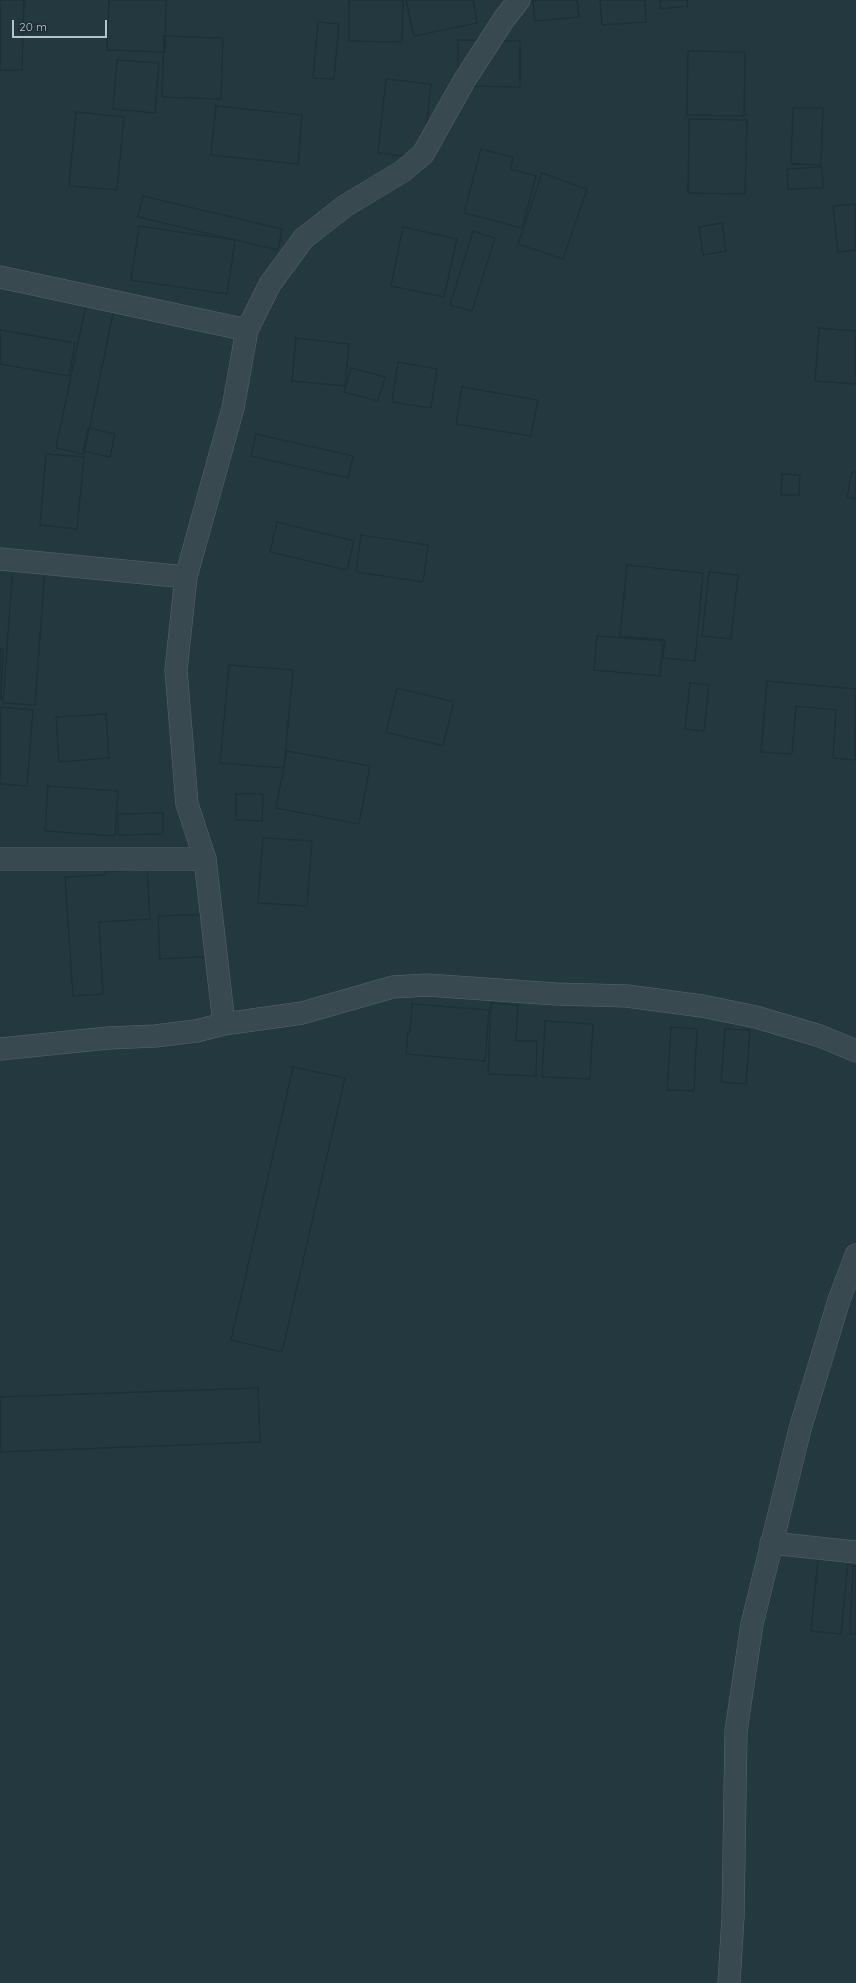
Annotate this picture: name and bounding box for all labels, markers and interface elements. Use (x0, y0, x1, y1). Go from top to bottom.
scale bar (14, 12, 109, 38)
text: 20 m (19, 19, 47, 34)

